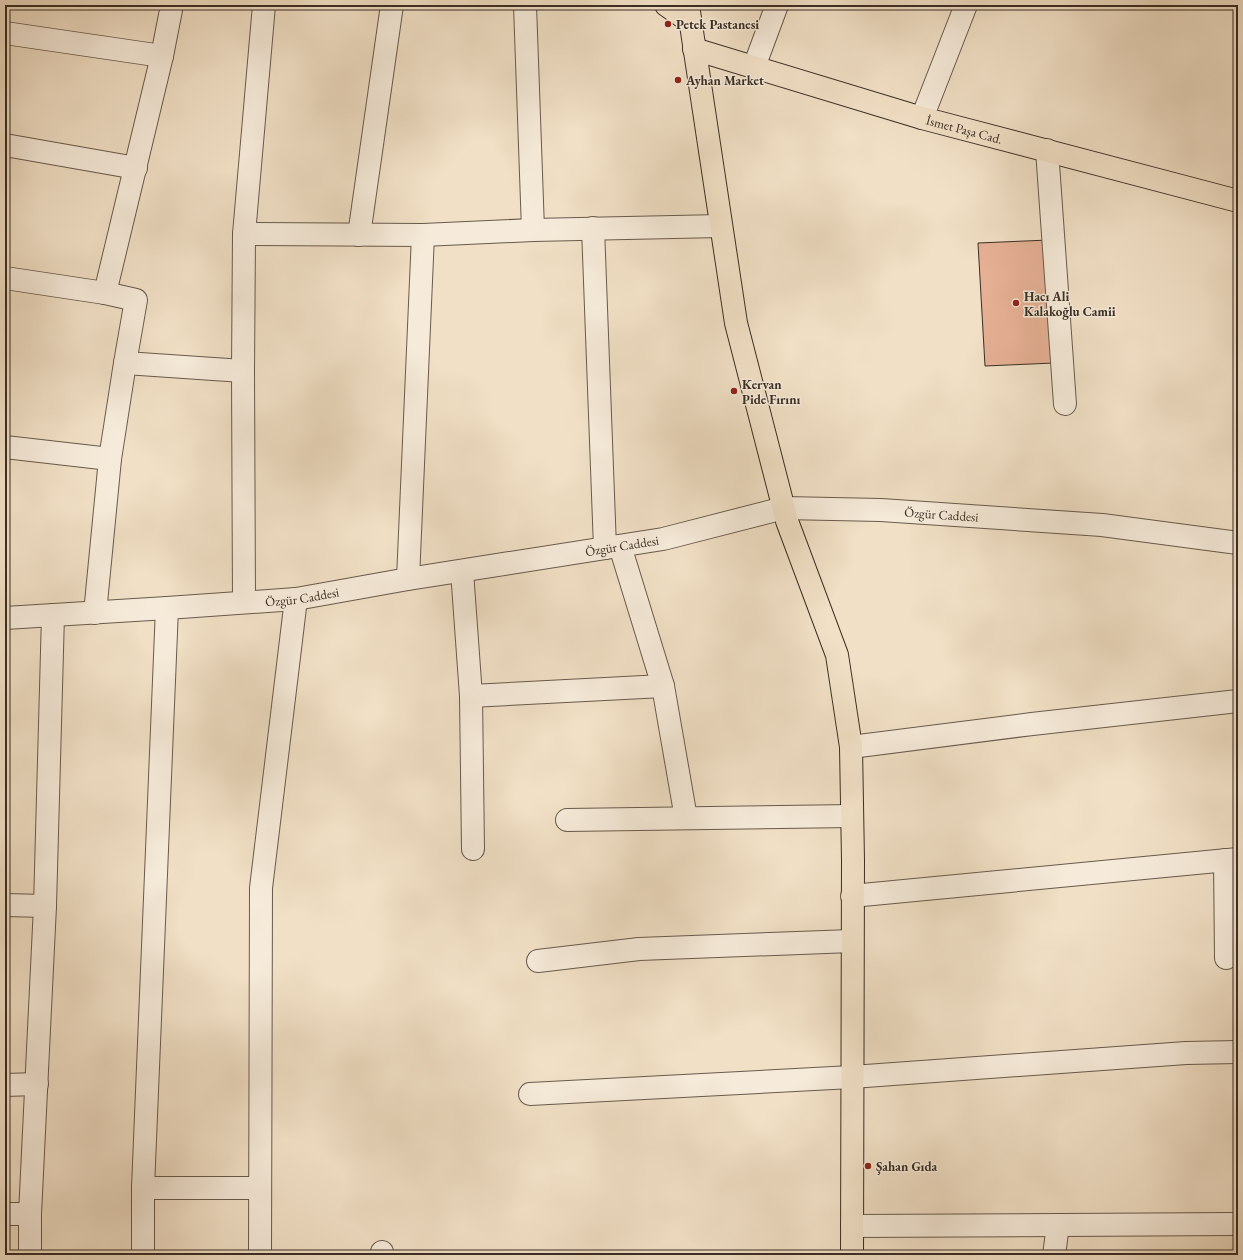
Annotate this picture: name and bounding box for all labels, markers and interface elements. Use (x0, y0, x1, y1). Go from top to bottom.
place label: Petek Pastanesi (676, 16, 759, 33)
marker: Petek Pastanesi (663, 19, 673, 29)
place label: Ayhan Market (685, 72, 764, 89)
marker: Ayhan Market (673, 75, 683, 85)
street label: İsmet Paşa Cad. (924, 111, 1004, 147)
place label: Hacı Ali Kalakoğlu Camii (1024, 288, 1116, 320)
marker: Hacı Ali Kalakoğlu Camii (1011, 298, 1021, 308)
place label: Kervan Pide Fırını (742, 376, 801, 408)
marker: Kervan Pide Fırını (729, 386, 739, 396)
street label: Özgür Caddesi (904, 503, 979, 525)
street label: Özgür Caddesi (584, 531, 660, 560)
street label: Özgür Caddesi (265, 583, 340, 610)
place label: Şahan Gıda (876, 1158, 938, 1175)
marker: Şahan Gıda (863, 1161, 873, 1171)

